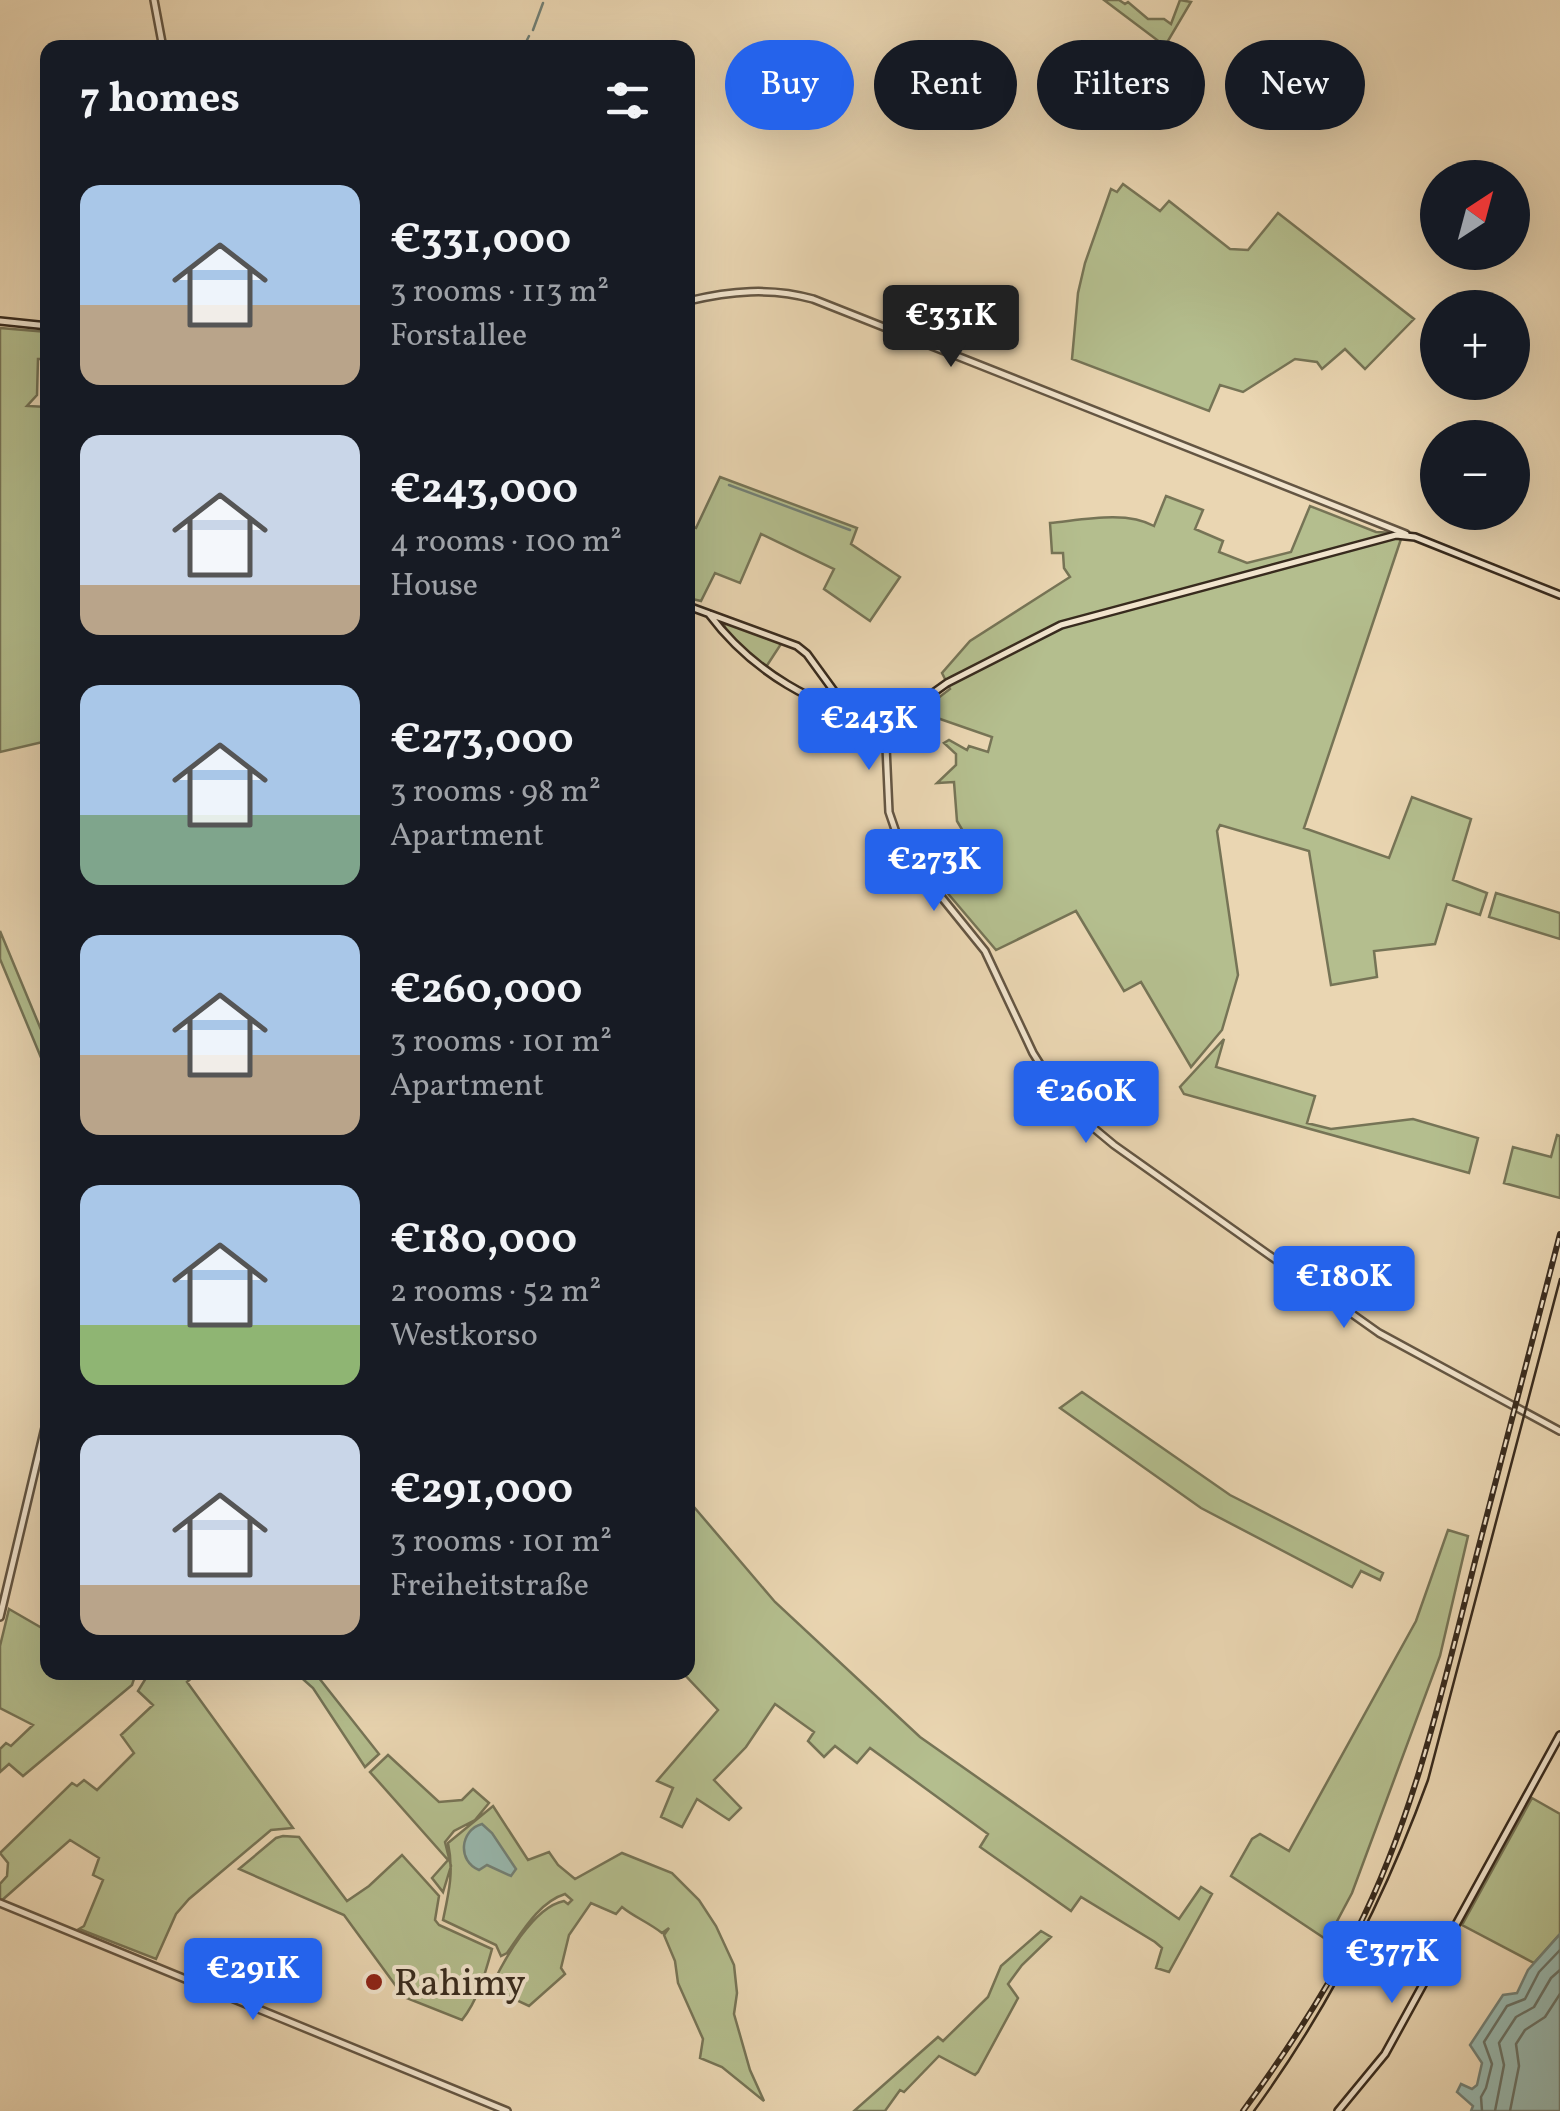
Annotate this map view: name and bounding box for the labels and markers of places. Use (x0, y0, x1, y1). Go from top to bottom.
pin: €331K (881, 285, 1021, 370)
pin: €243K (799, 688, 939, 773)
pin: €273K (864, 829, 1004, 914)
pin: €260K (1016, 1061, 1156, 1146)
pin: €180K (1274, 1246, 1414, 1331)
pin: €377K (1322, 1921, 1462, 2006)
pin: €291K (183, 1938, 323, 2023)
place label: Rahimy (394, 1959, 526, 2012)
marker: Rahimy (363, 1971, 385, 1993)

